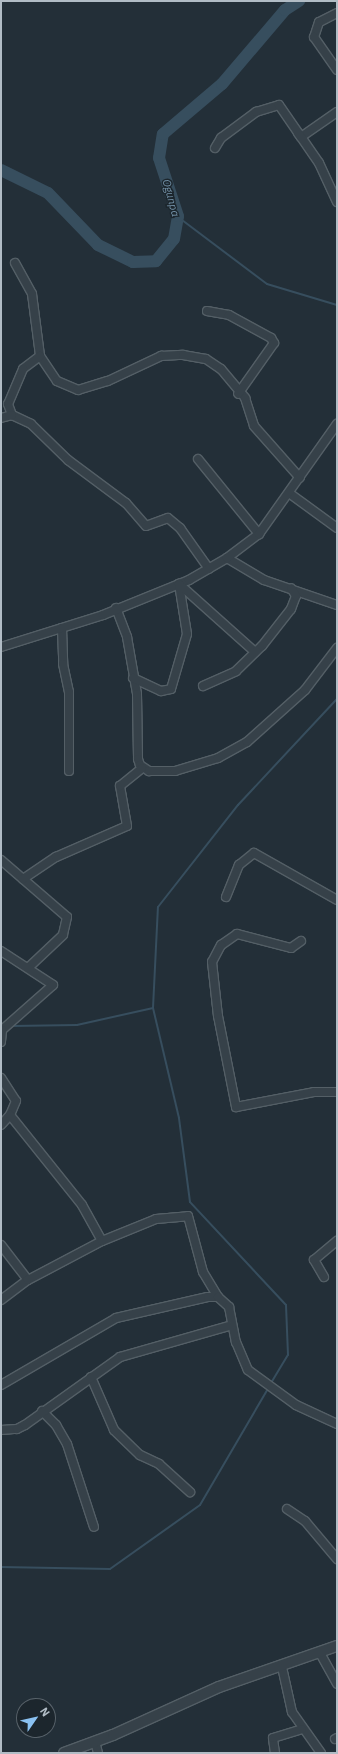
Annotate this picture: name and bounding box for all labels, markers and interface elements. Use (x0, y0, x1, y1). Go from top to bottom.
water label: Ogunpa (160, 178, 182, 218)
north arrow (16, 1698, 56, 1738)
text: N (37, 1705, 53, 1719)

